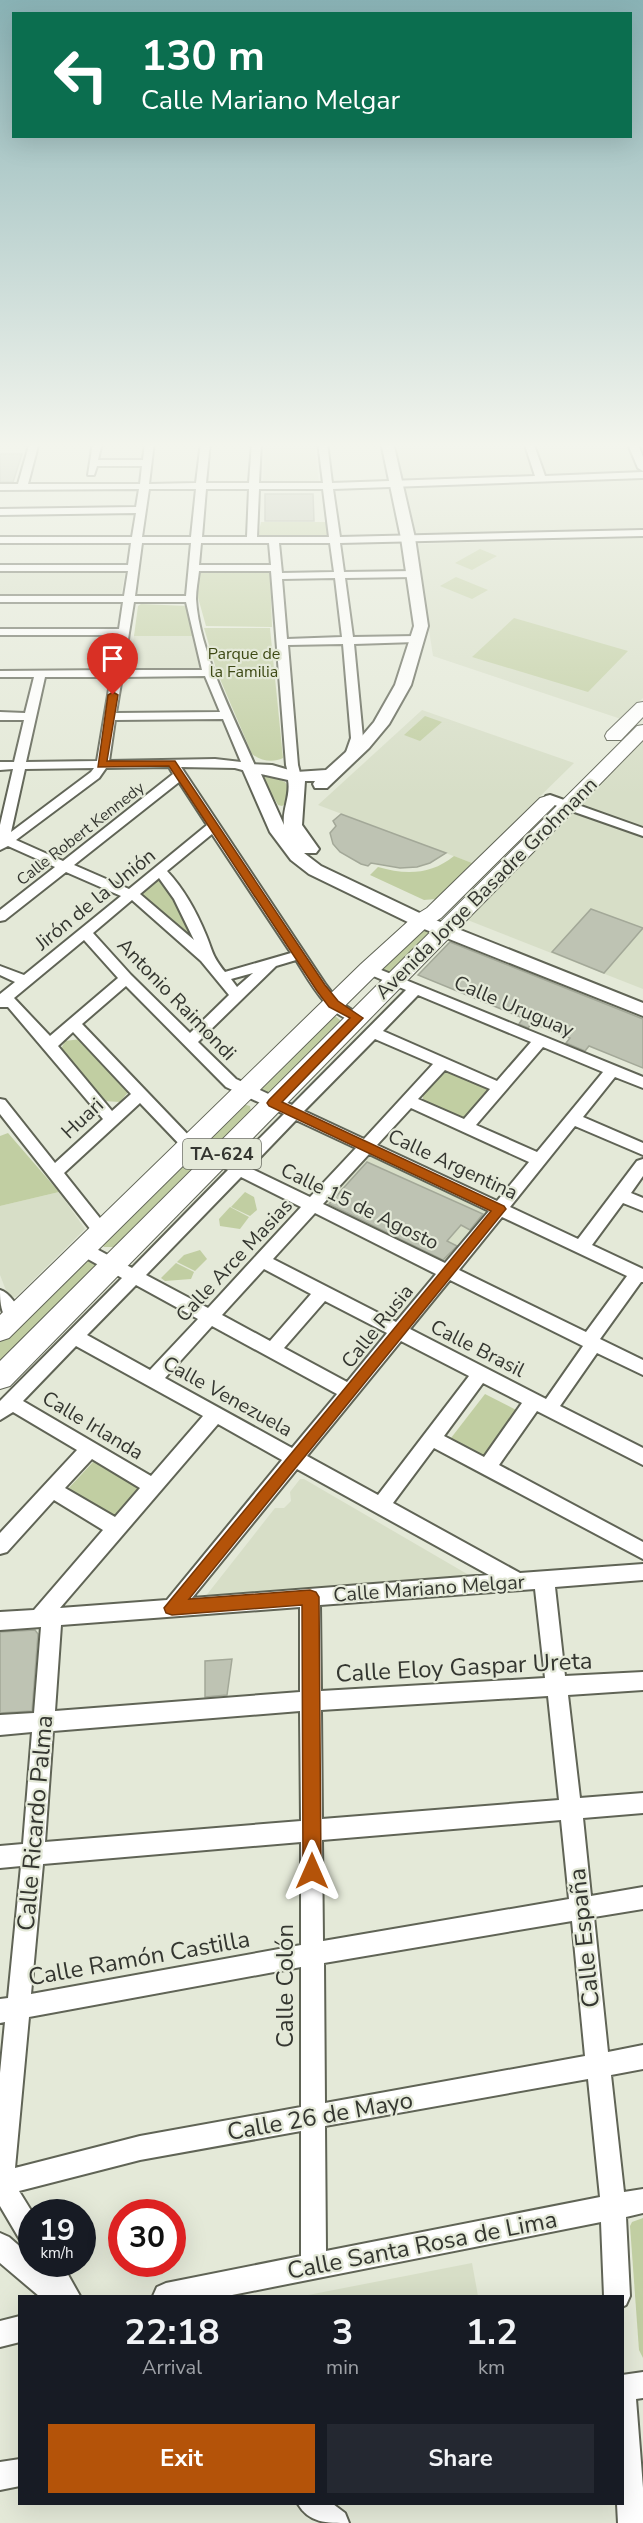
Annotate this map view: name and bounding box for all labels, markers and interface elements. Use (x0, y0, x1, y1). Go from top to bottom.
text: 130 m (141, 28, 265, 85)
icon: left (42, 36, 120, 114)
text: Calle Mariano Melgar (141, 82, 400, 119)
pin (87, 633, 138, 695)
icon: arrive (96, 642, 129, 675)
park label: Parque de la Familia (208, 643, 280, 683)
street label: Avenida Jorge Basadre Grohmann (369, 771, 603, 1005)
street label: Calle Robert Kennedy (12, 776, 150, 891)
street label: Jirón de la Unión (29, 842, 161, 957)
street label: Antonio Raimondi (111, 932, 242, 1067)
street label: Calle Uruguay (450, 969, 579, 1044)
street label: Huari (55, 1092, 109, 1145)
street label: Calle Argentina (384, 1123, 522, 1206)
road number: TA-624 (183, 1139, 261, 1169)
street label: Calle 15 de Agosto (276, 1156, 443, 1256)
street label: Calle Arce Masias (170, 1193, 299, 1328)
street label: Calle Rusia (335, 1279, 420, 1374)
street label: Calle Brasil (426, 1313, 530, 1384)
street label: Calle Venezuela (158, 1350, 297, 1443)
street label: Calle Irlanda (37, 1385, 148, 1466)
street label: Calle Mariano Melgar (332, 1568, 526, 1609)
street label: Calle Eloy Gaspar Ureta (335, 1644, 593, 1690)
street label: Calle Ricardo Palma (10, 1714, 60, 1932)
position arrow (280, 1839, 344, 1903)
street label: Calle España (561, 1867, 607, 2009)
street label: Calle Ramón Castilla (26, 1923, 252, 1993)
street label: Calle Colón (269, 1924, 301, 2048)
street label: Calle 26 de Mayo (225, 2084, 415, 2148)
speed limit sign: 30 (108, 2199, 186, 2277)
street label: Calle Santa Rosa de Lima (284, 2203, 560, 2287)
text: 19 (39, 2210, 75, 2251)
text: km/h (40, 2243, 74, 2263)
text: 22:18 (124, 2308, 220, 2357)
text: 3 (332, 2308, 353, 2357)
text: 1.2 (465, 2308, 518, 2357)
text: Arrival (142, 2354, 202, 2381)
text: min (326, 2354, 359, 2381)
text: km (478, 2354, 505, 2381)
button: Exit (48, 2424, 315, 2493)
button: Share (327, 2424, 594, 2493)

